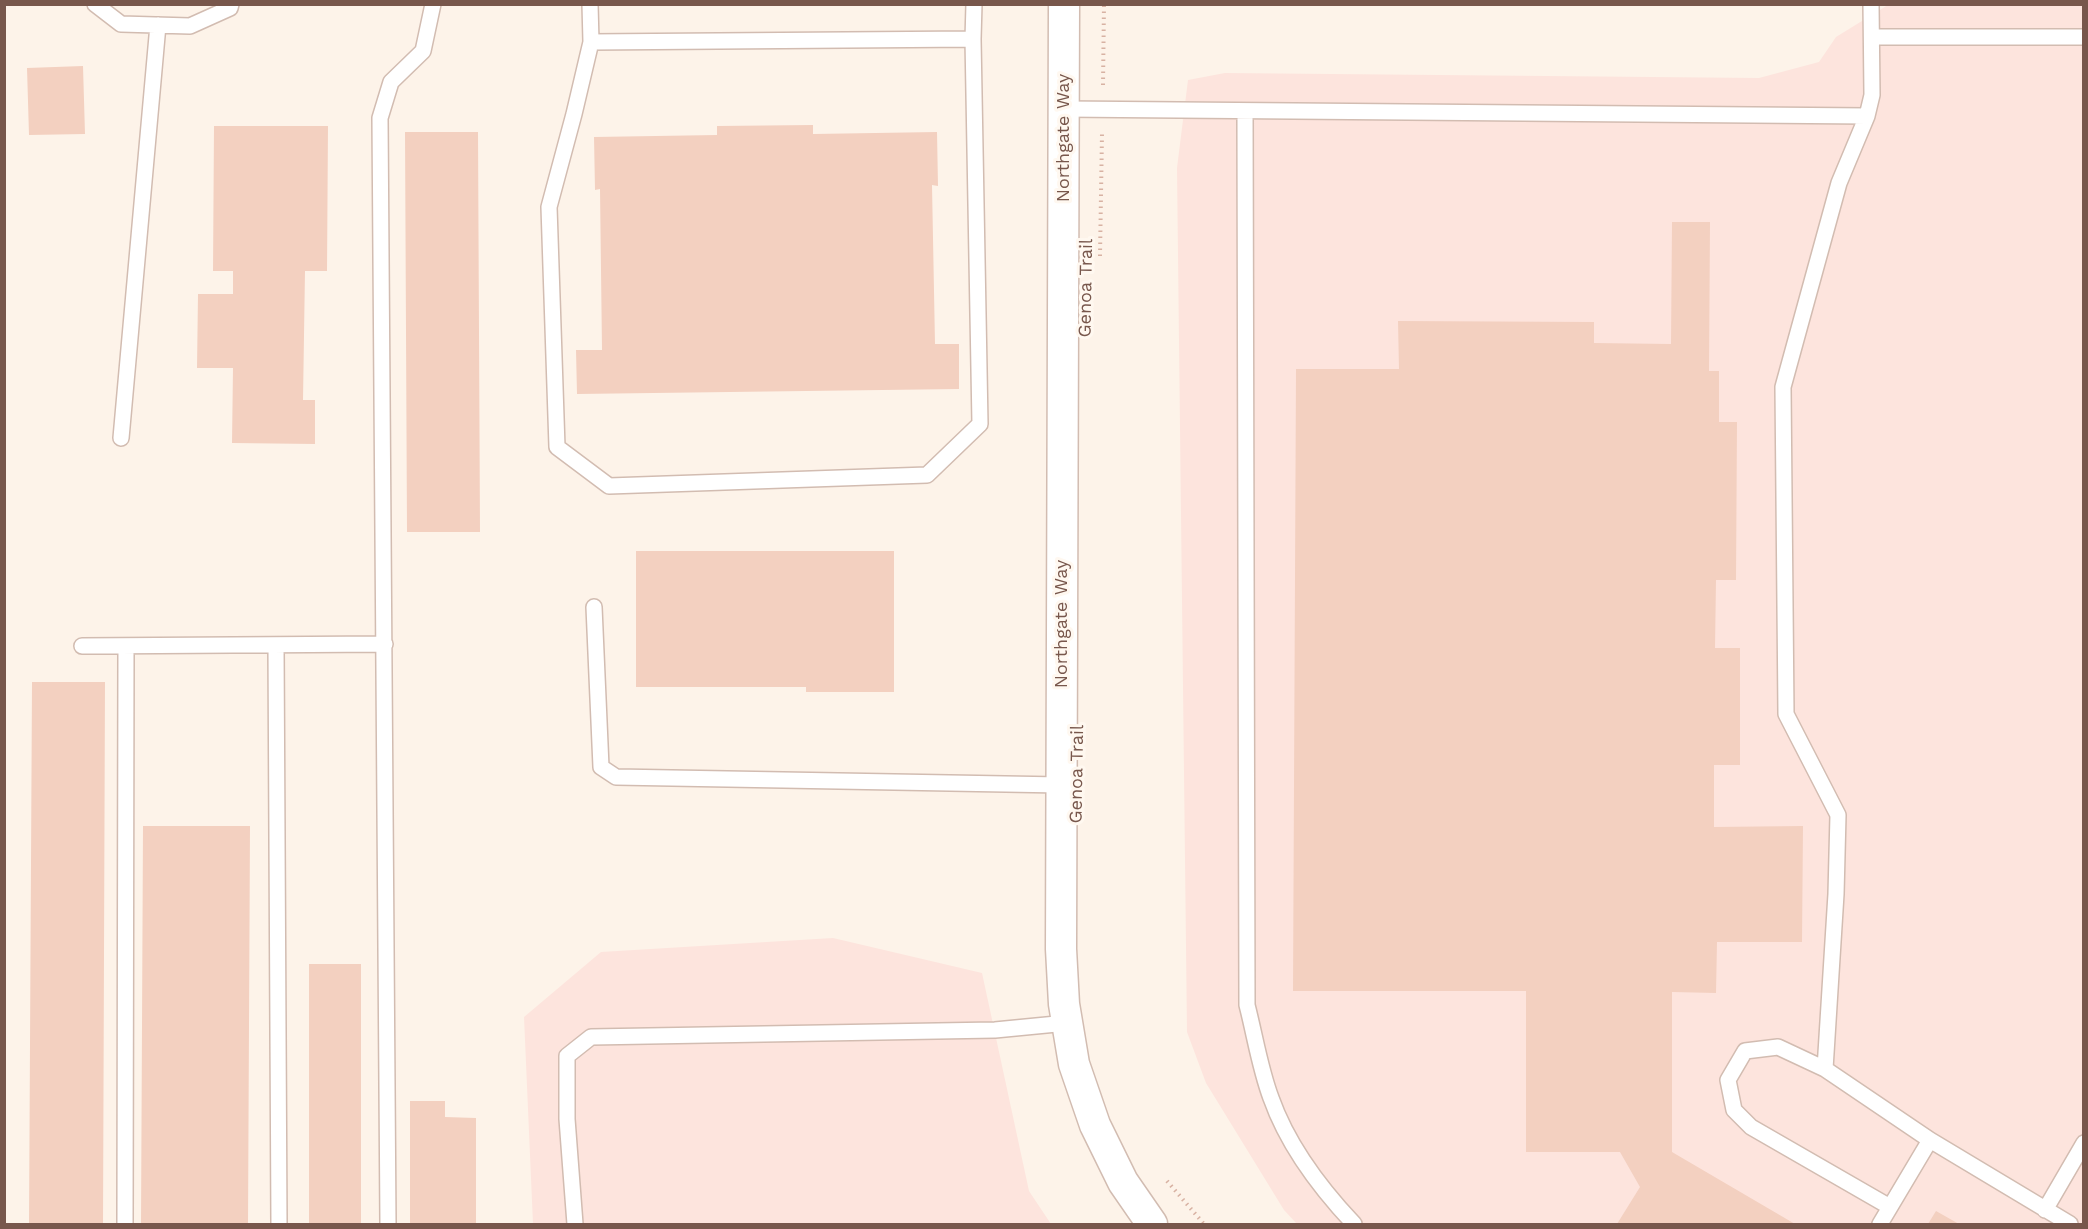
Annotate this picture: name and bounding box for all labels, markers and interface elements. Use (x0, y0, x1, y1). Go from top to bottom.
street label: Northgate Way (1053, 74, 1075, 202)
street label: Genoa Trail (1074, 238, 1098, 338)
street label: Northgate Way (1051, 560, 1073, 688)
street label: Genoa Trail (1065, 724, 1089, 824)

